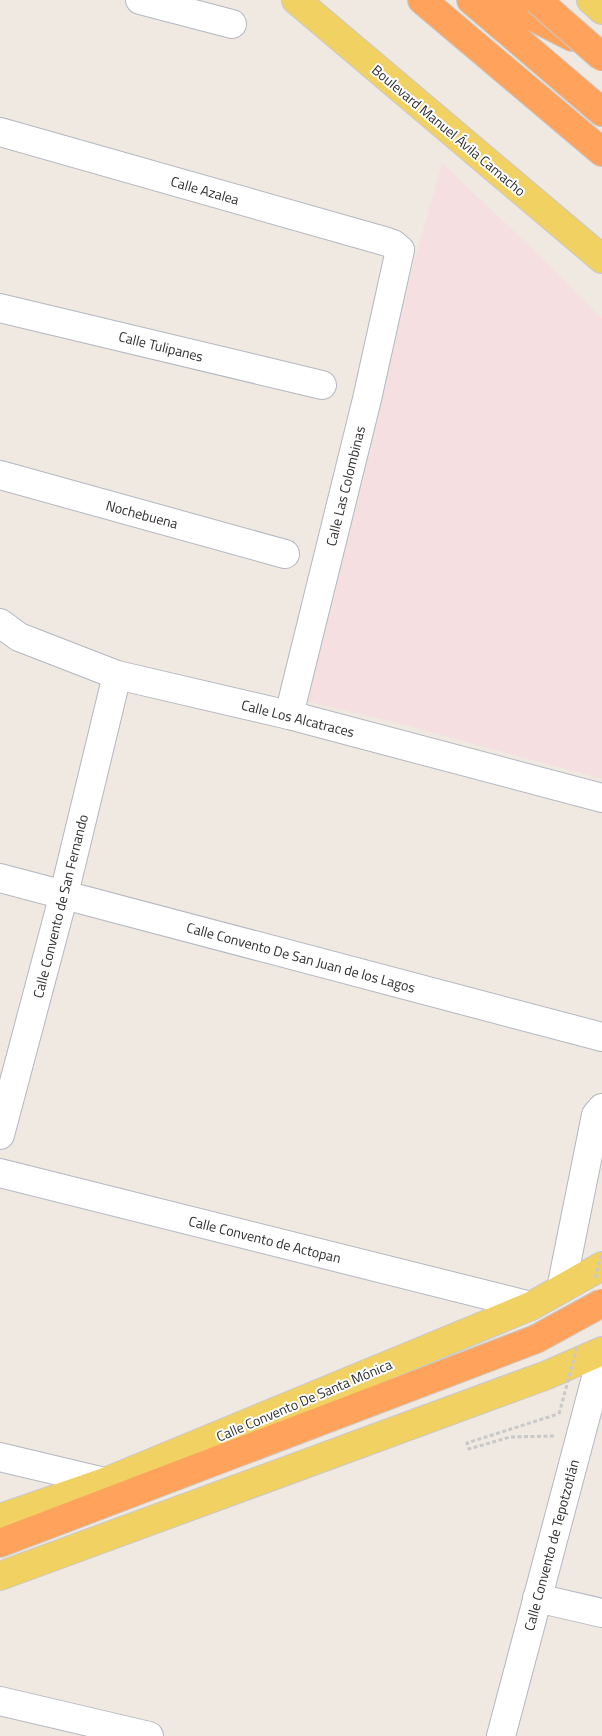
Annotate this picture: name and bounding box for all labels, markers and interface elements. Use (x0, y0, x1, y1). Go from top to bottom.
street label: Boulevard Manuel Ávila Camacho (368, 59, 530, 201)
street label: Calle Azalea (168, 170, 242, 210)
street label: Calle Tulipanes (116, 325, 206, 367)
street label: Calle Las Colombinas (320, 424, 370, 548)
street label: Nochebuena (104, 494, 180, 534)
street label: Calle Los Alcatraces (239, 694, 357, 742)
street label: Calle Convento de San Fernando (27, 812, 93, 1000)
street label: Calle Convento De San Juan de los Lagos (184, 916, 418, 998)
street label: Calle Convento de Actopan (187, 1210, 343, 1268)
street label: Calle Convento De Santa Mónica (213, 1353, 395, 1447)
street label: Calle Convento de Tepotzotlán (518, 1457, 584, 1633)

